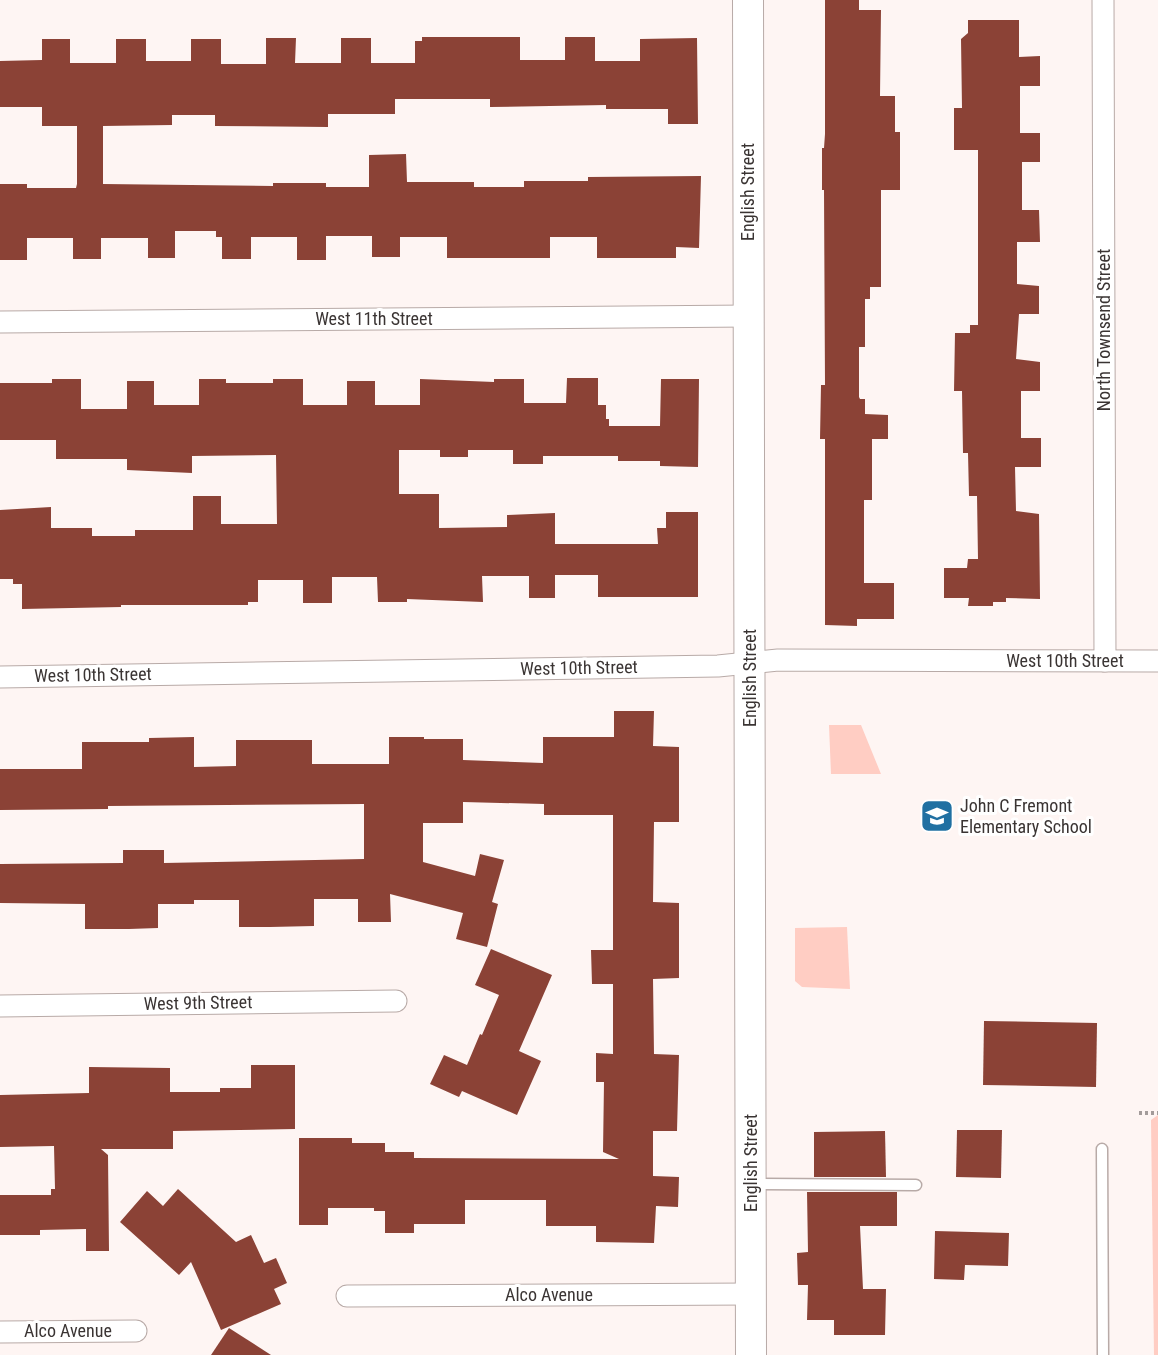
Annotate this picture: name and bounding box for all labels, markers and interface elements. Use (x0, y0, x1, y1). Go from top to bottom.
street label: English Street (737, 143, 758, 241)
street label: North Townsend Street (1093, 249, 1114, 411)
street label: West 11th Street (315, 308, 433, 329)
street label: English Street (739, 629, 760, 727)
street label: West 10th Street (1006, 650, 1124, 671)
street label: West 10th Street (520, 656, 638, 679)
street label: West 10th Street (34, 663, 152, 686)
place label: John C Fremont Elementary School (960, 795, 1092, 837)
school or university icon: John C Fremont Elementary School (919, 798, 955, 834)
street label: West 9th Street (143, 991, 253, 1014)
street label: English Street (740, 1114, 761, 1212)
street label: Alco Avenue (505, 1284, 593, 1305)
street label: Alco Avenue (24, 1320, 112, 1341)

